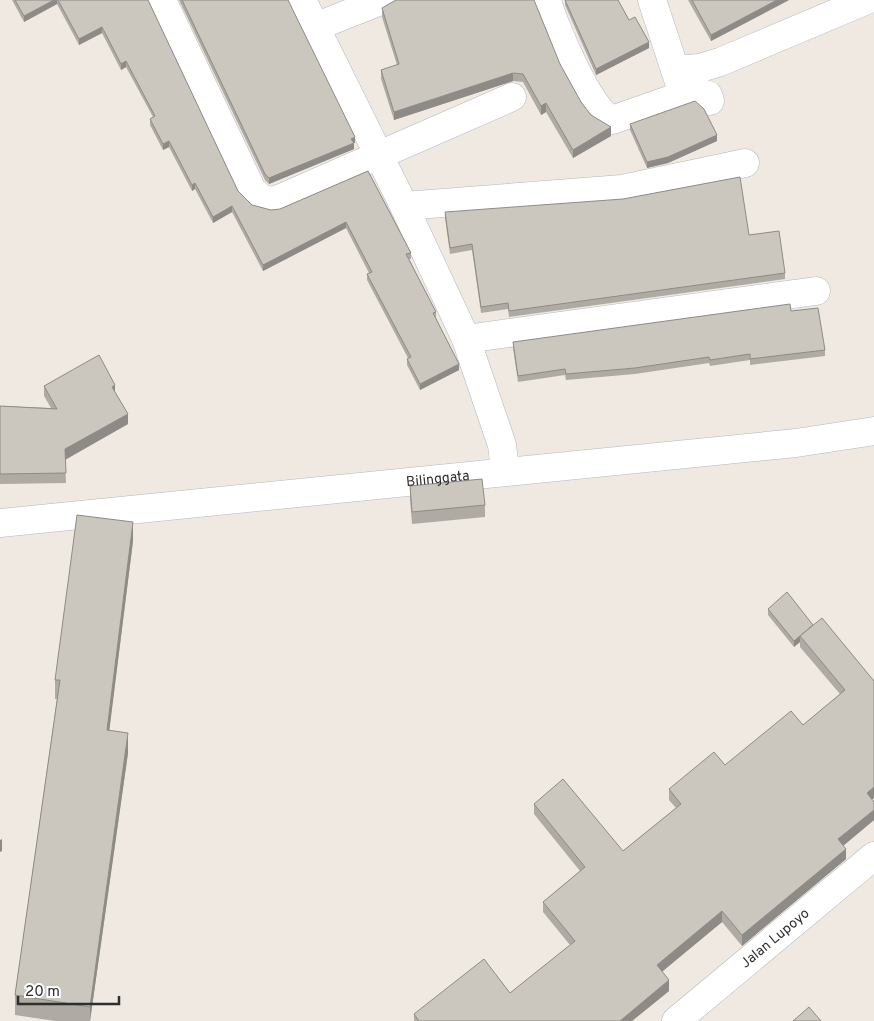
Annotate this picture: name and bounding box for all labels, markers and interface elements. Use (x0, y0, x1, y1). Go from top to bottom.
street label: Bilinggata (405, 467, 470, 491)
street label: Jalan Lupoyo (737, 905, 813, 972)
scale bar (18, 974, 119, 1006)
text: 20 m (25, 983, 60, 1002)

